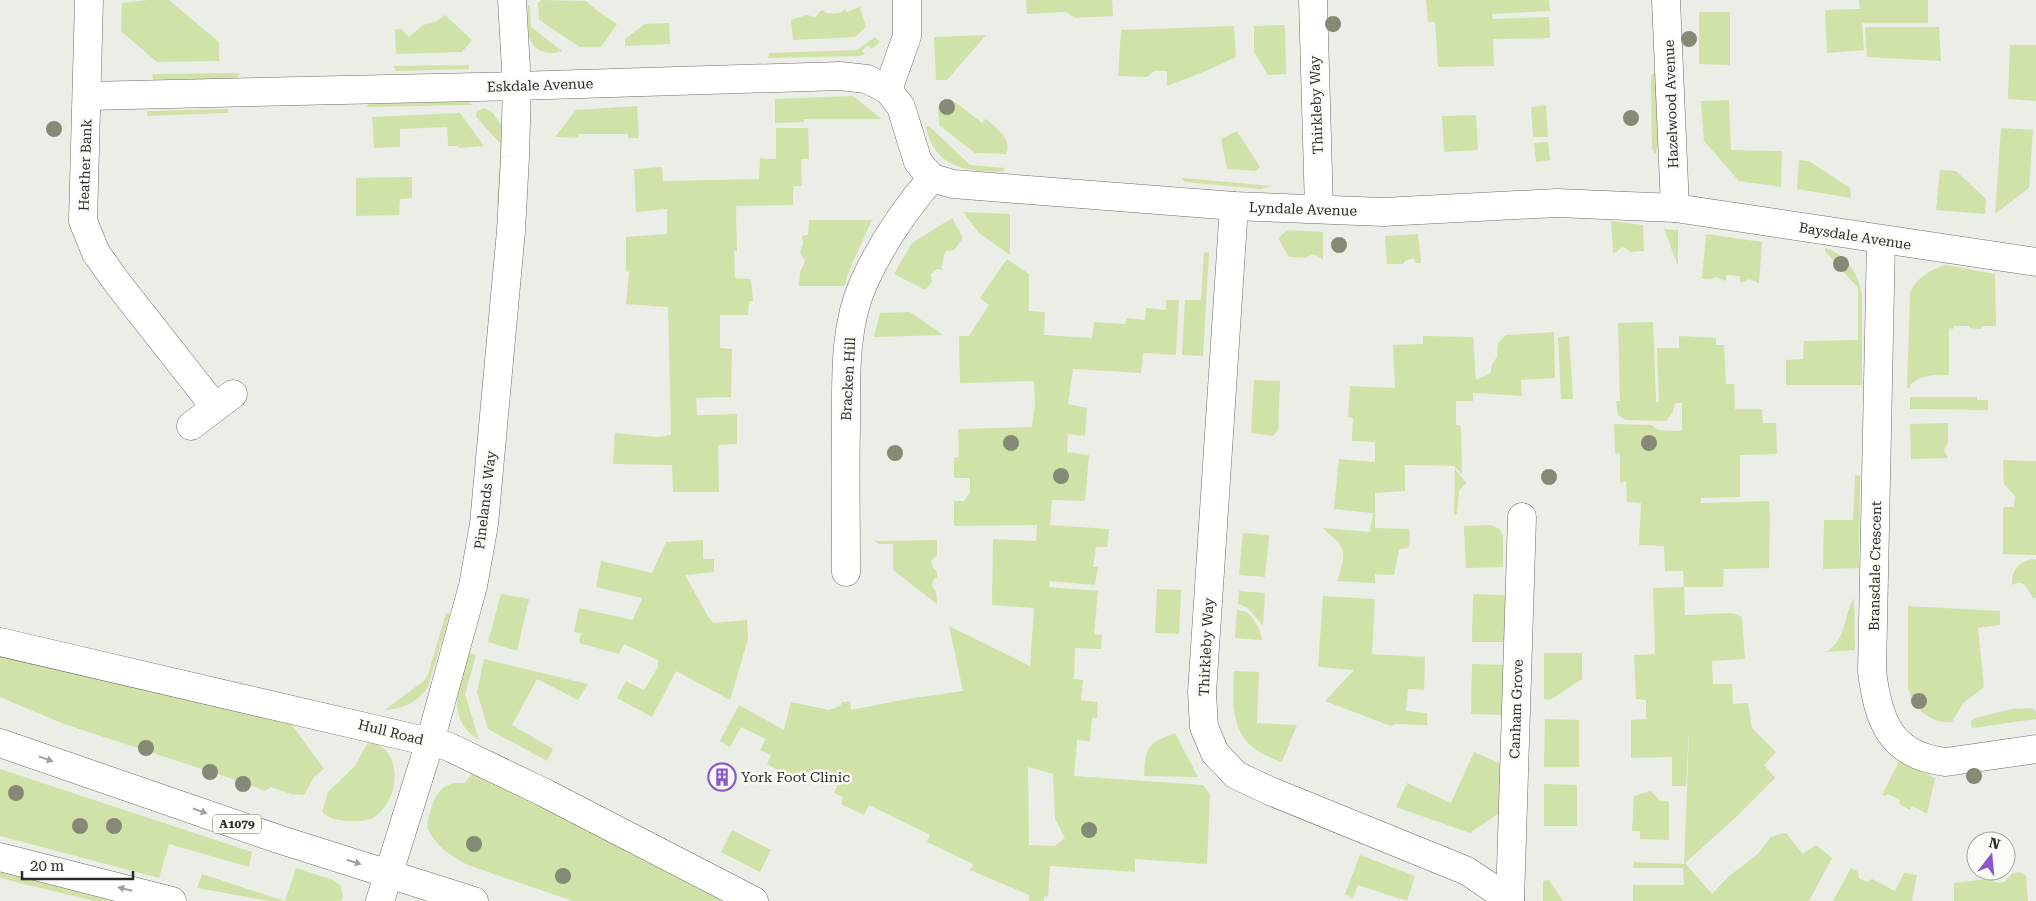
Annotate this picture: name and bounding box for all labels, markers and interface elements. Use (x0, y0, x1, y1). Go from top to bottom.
street label: Hazelwood Avenue (1661, 39, 1681, 169)
street label: Thirkleby Way (1306, 55, 1326, 155)
street label: Eskdale Avenue (486, 75, 594, 95)
street label: Heather Bank (75, 118, 95, 211)
street label: Lyndale Avenue (1249, 199, 1358, 219)
street label: Baysdale Avenue (1798, 219, 1913, 253)
street label: Bracken Hill (838, 336, 858, 421)
street label: Pinelands Way (471, 449, 499, 550)
street label: Bransdale Crescent (1866, 501, 1884, 631)
street label: Thirkleby Way (1195, 597, 1217, 697)
street label: Canham Grove (1506, 659, 1526, 759)
street label: Hull Road (357, 716, 425, 748)
one-way arrow (39, 755, 54, 763)
building icon: York Foot Clinic (707, 762, 737, 792)
place label: York Foot Clinic (741, 769, 850, 785)
one-way arrow (193, 808, 208, 816)
road number: A1079 (213, 814, 261, 834)
north arrow (1966, 831, 2016, 881)
text: N (1987, 834, 2002, 853)
scale bar (22, 848, 134, 880)
text: 20 m (30, 857, 65, 875)
one-way arrow (347, 859, 362, 867)
one-way arrow (118, 884, 133, 892)

